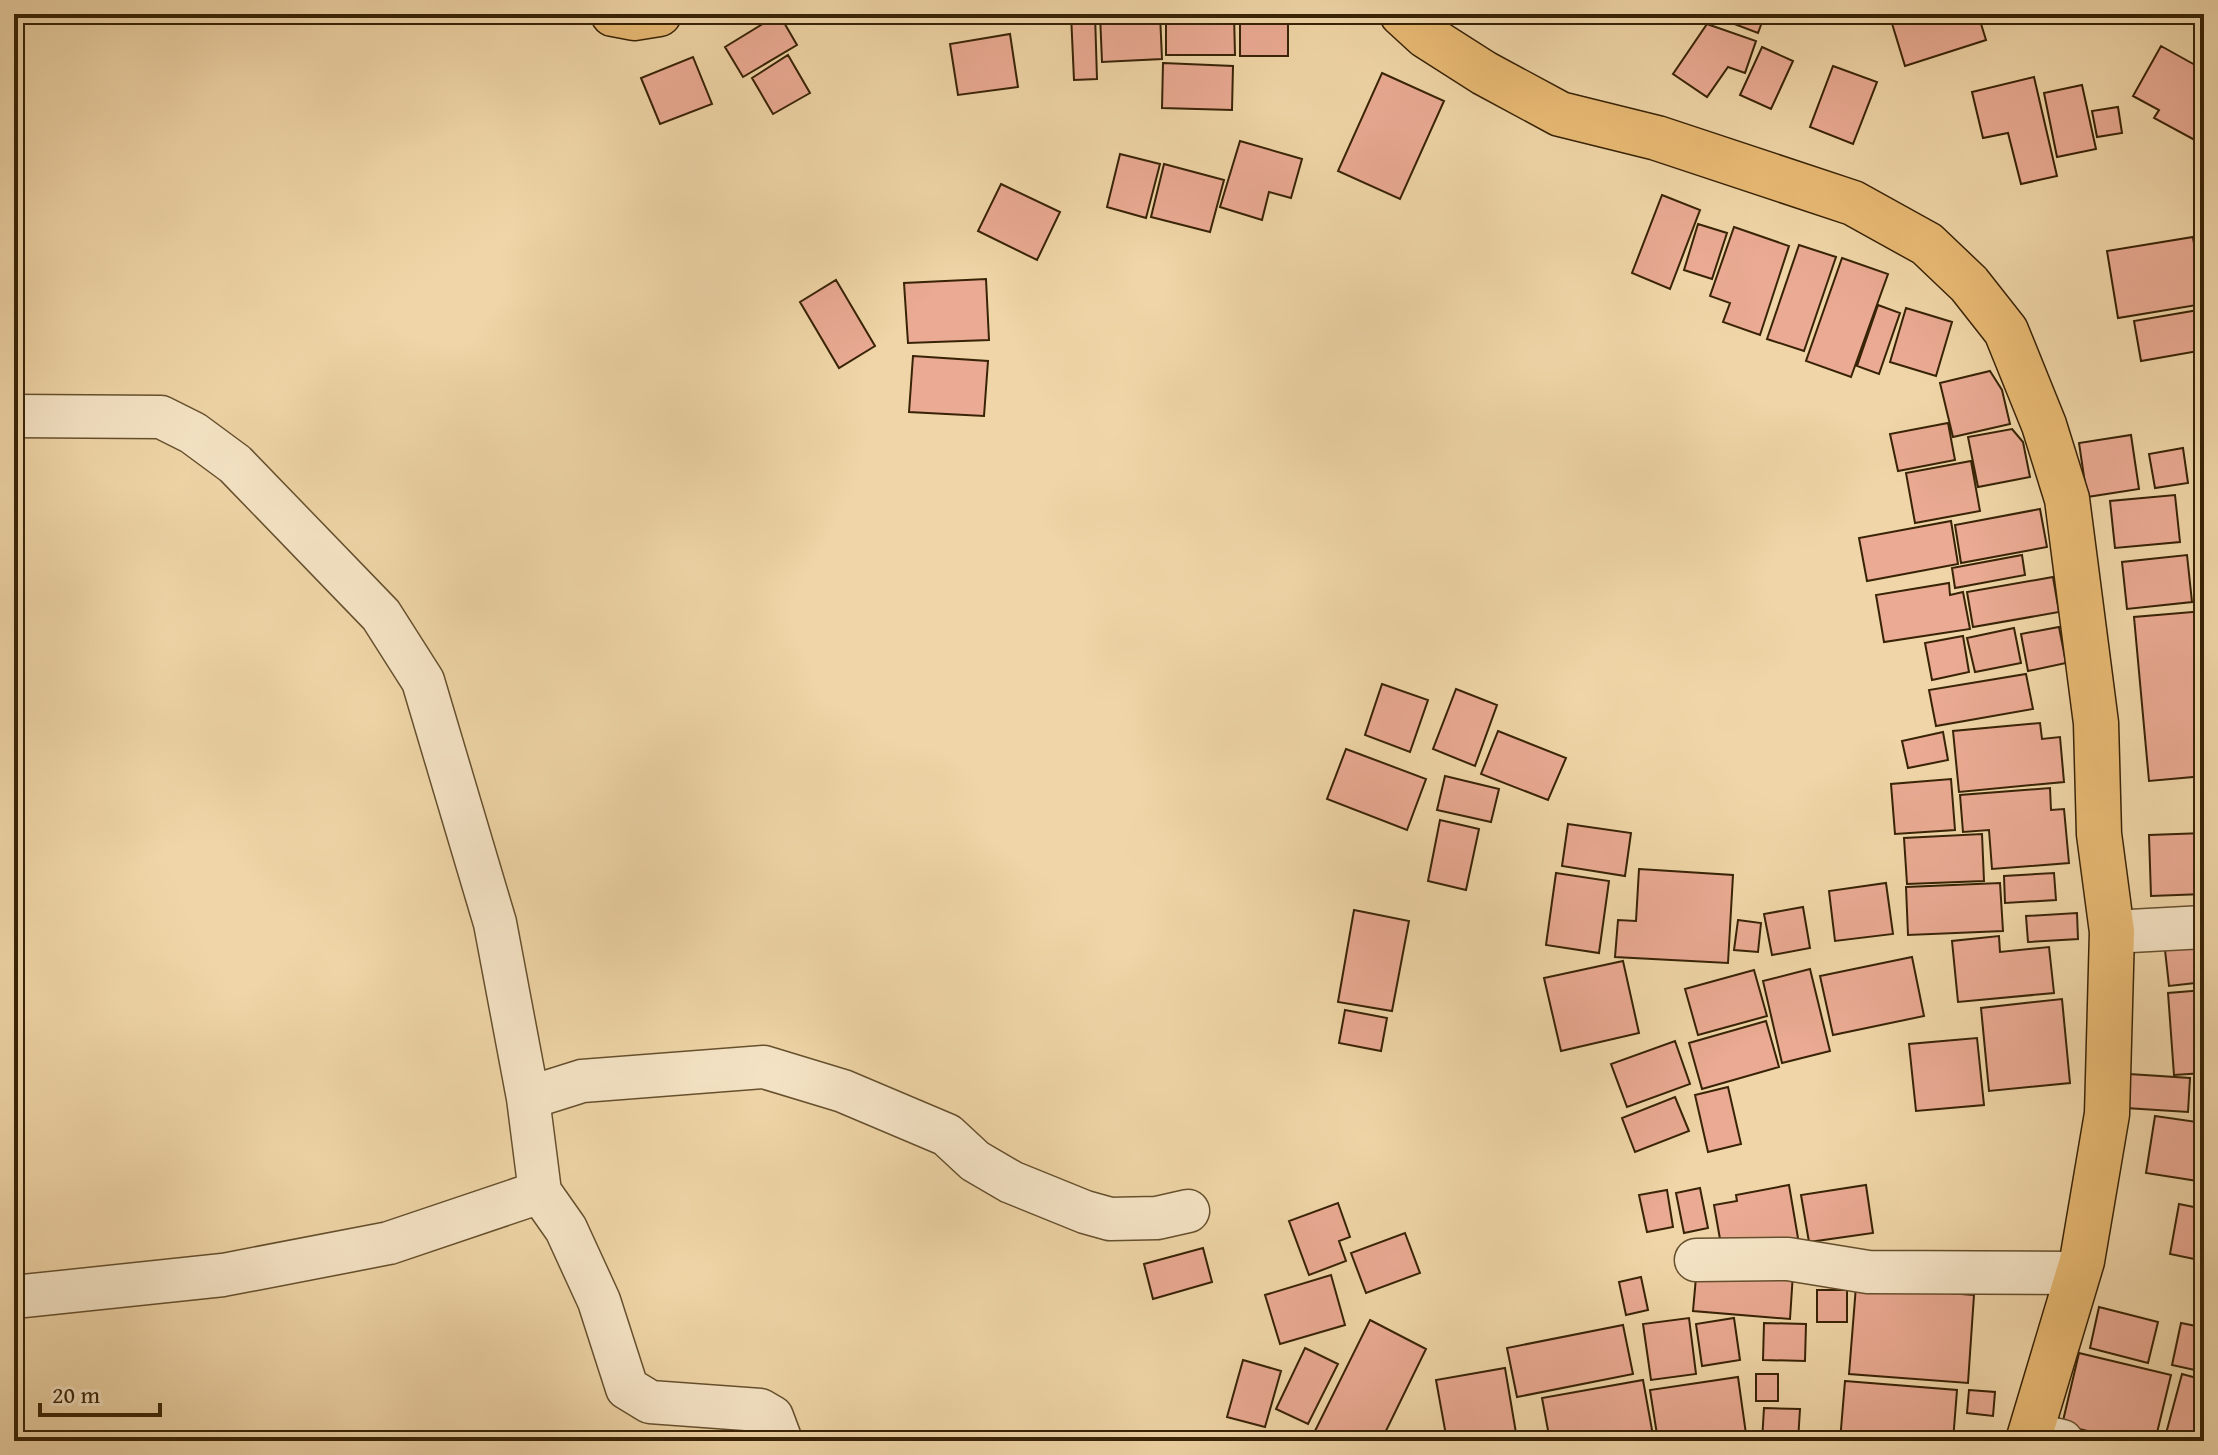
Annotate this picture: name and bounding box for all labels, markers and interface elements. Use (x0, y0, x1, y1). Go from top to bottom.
scale bar (40, 1367, 160, 1417)
text: 20 m (52, 1377, 100, 1412)

